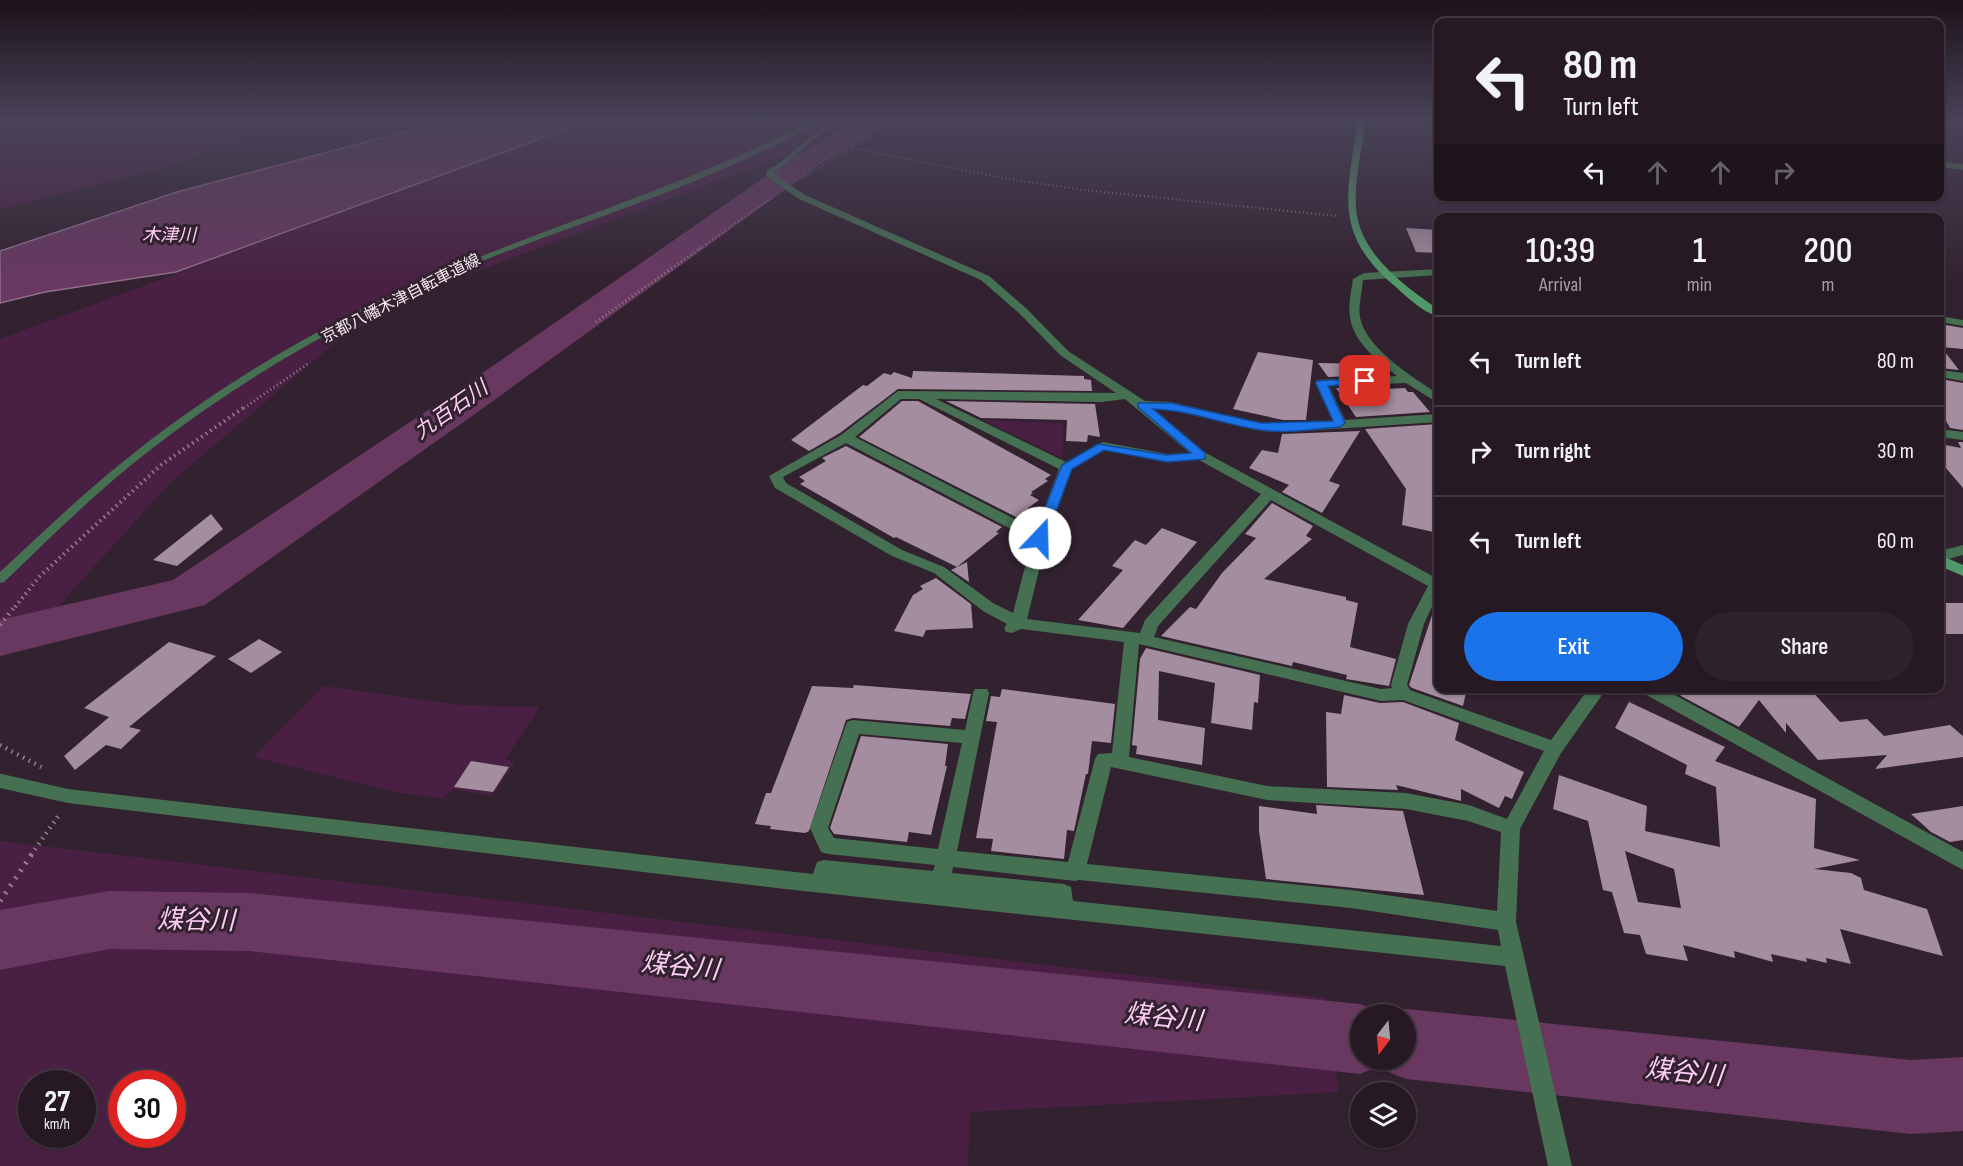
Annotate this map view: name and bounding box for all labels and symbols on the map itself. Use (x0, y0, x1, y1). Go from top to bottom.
water label: 木津川 (142, 225, 198, 246)
street label: 京都八幡木津自転車道線 (318, 251, 484, 347)
pin (1339, 355, 1390, 406)
water label: 九百石川 (409, 375, 494, 444)
position arrow (1008, 506, 1072, 570)
water label: 煤谷川 (157, 905, 238, 937)
water label: 煤谷川 (640, 948, 723, 987)
water label: 煤谷川 (1123, 999, 1206, 1038)
north arrow (1350, 1004, 1416, 1070)
water label: 煤谷川 (1644, 1054, 1727, 1093)
speed limit sign: 30 (108, 1070, 186, 1148)

